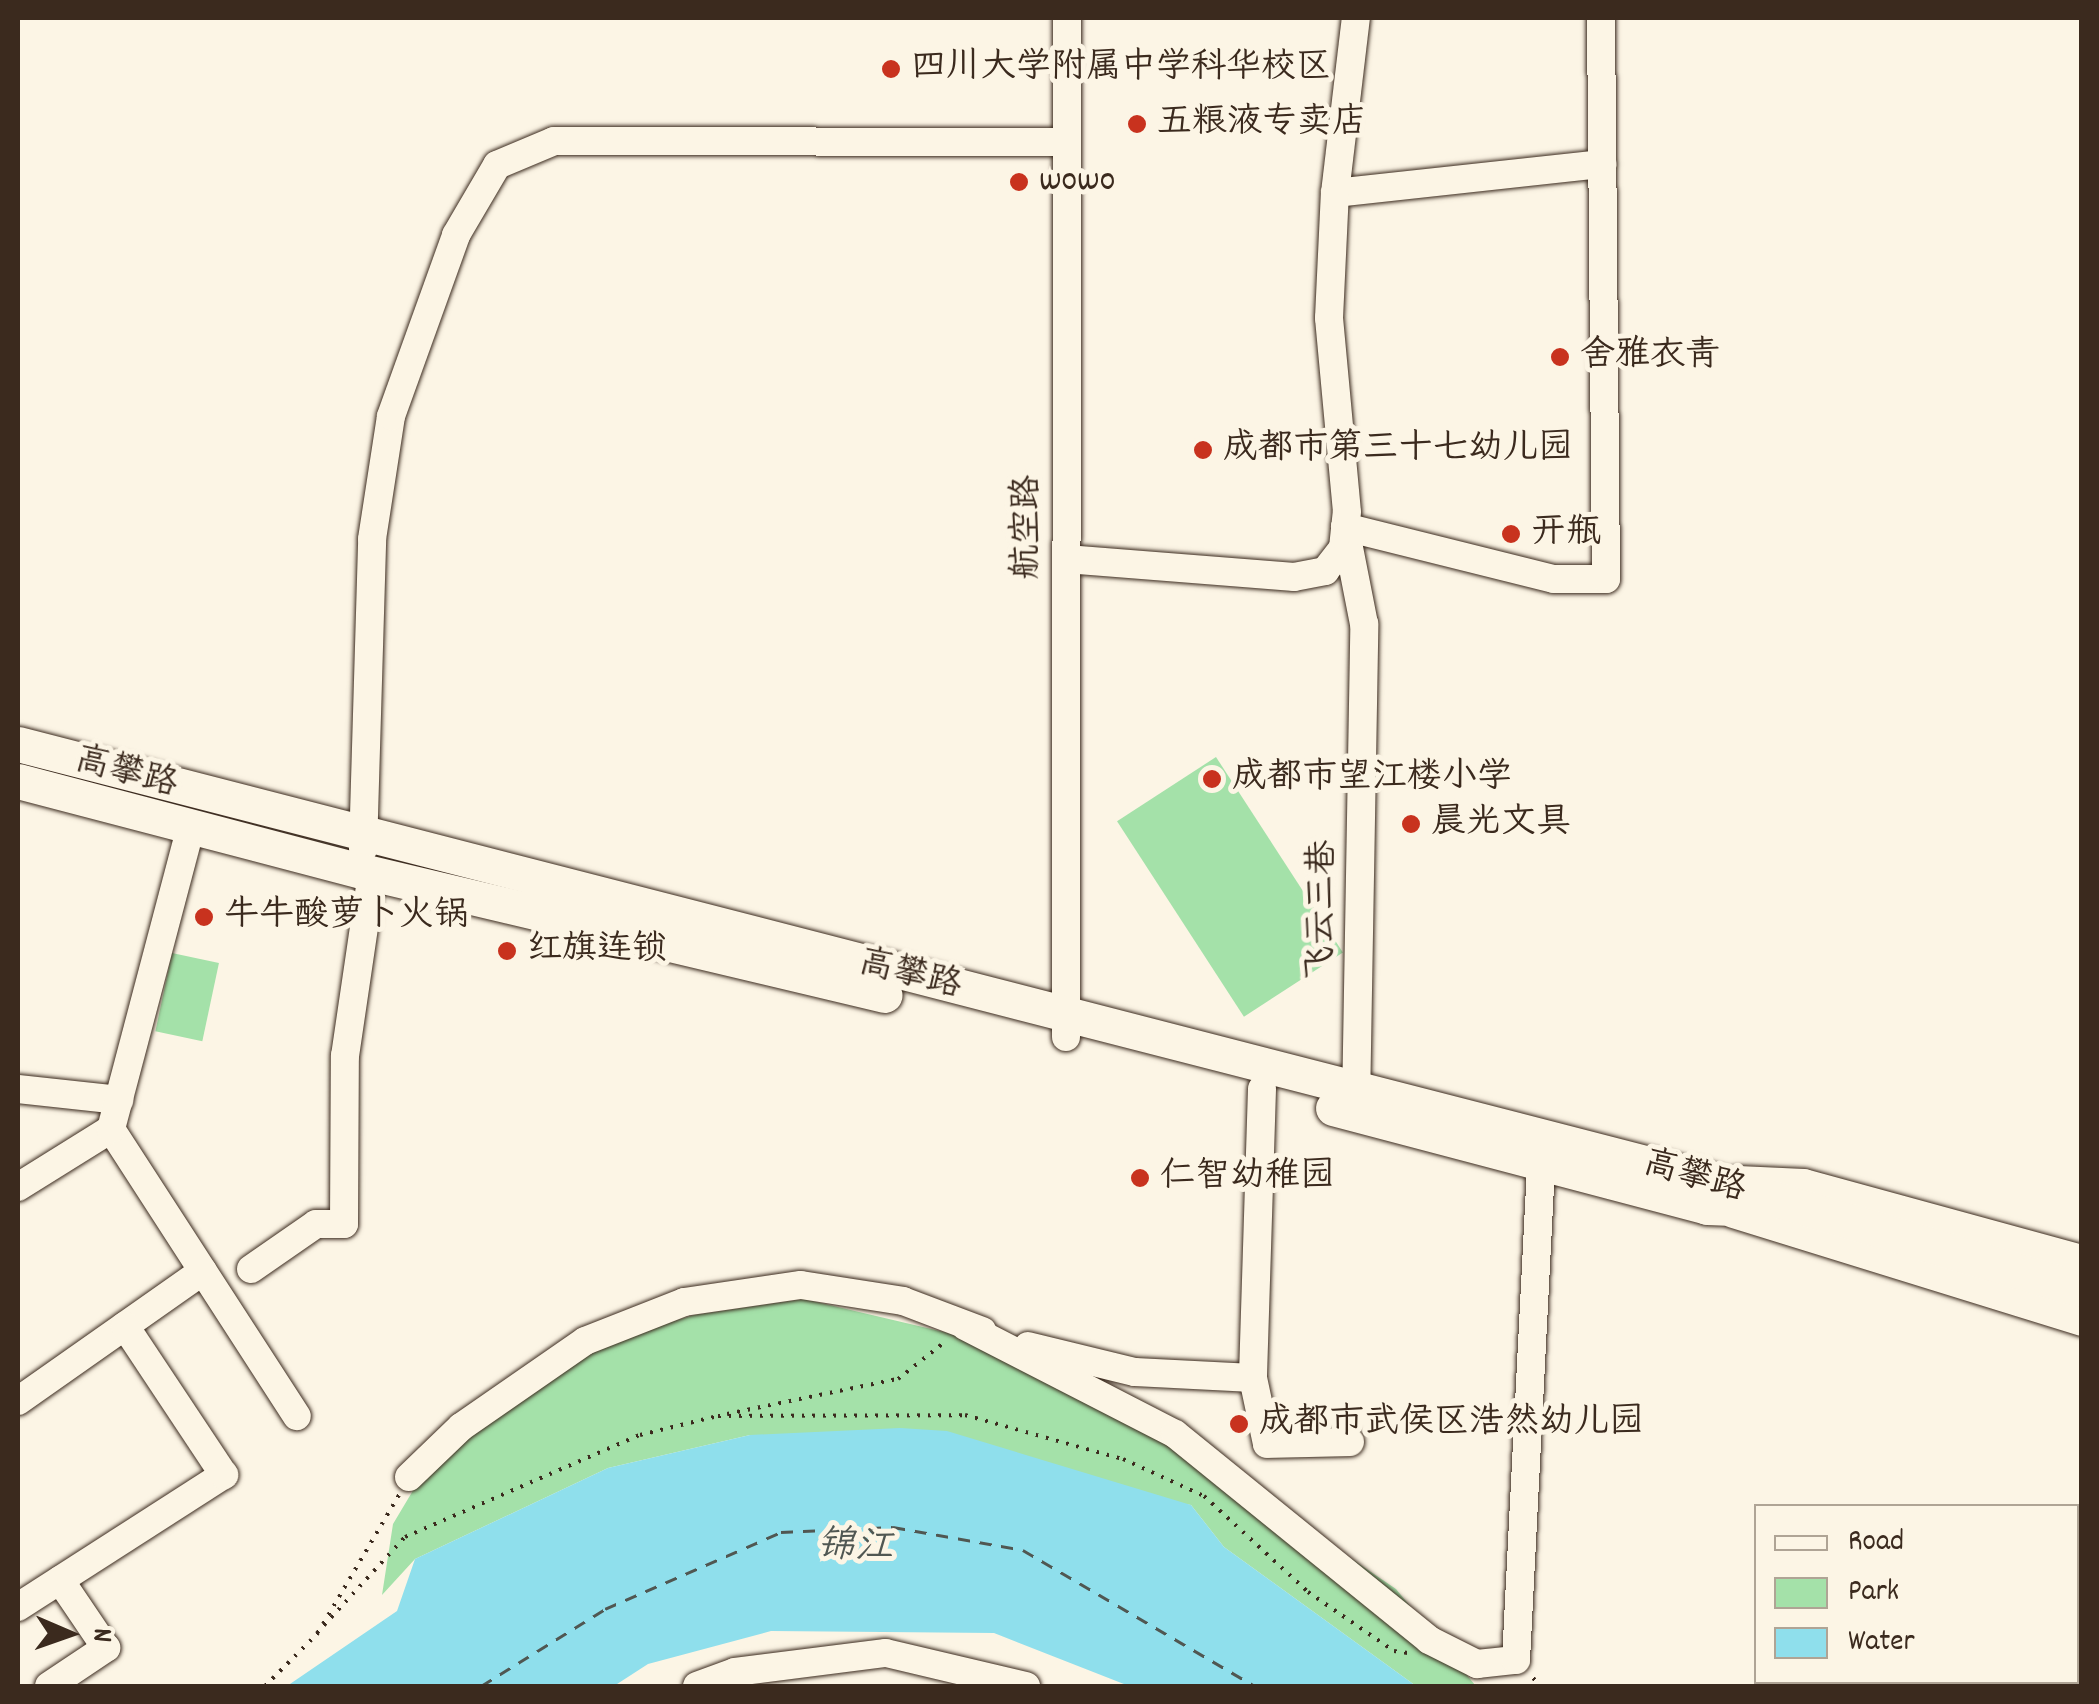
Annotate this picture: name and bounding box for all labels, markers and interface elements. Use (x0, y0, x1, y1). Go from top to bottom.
place label: 四川大学附属中学科华校区 (911, 48, 1331, 90)
marker: 四川大学附属中学科华校区 (880, 58, 902, 80)
place label: 五粮液专卖店 (1157, 103, 1367, 145)
marker: 五粮液专卖店 (1126, 113, 1148, 135)
place label: wowo (1039, 161, 1115, 203)
marker: wowo (1008, 171, 1030, 193)
place label: 舍雅衣青 (1580, 336, 1720, 378)
marker: 舍雅衣青 (1549, 346, 1571, 368)
place label: 成都市第三十七幼儿园 (1223, 429, 1573, 471)
marker: 成都市第三十七幼儿园 (1192, 439, 1214, 461)
street label: 航空路 (1008, 475, 1050, 579)
place label: 开瓶 (1531, 513, 1601, 555)
marker: 开瓶 (1500, 523, 1522, 545)
street label: 高攀路 (70, 740, 182, 808)
place label: 成都市望江楼小学 (1232, 758, 1512, 800)
marker: 成都市望江楼小学 (1201, 768, 1223, 790)
place label: 晨光文具 (1431, 803, 1571, 845)
marker: 晨光文具 (1400, 813, 1422, 835)
street label: 飞云三巷 (1302, 840, 1346, 980)
place label: 牛牛酸萝卜火锅 (224, 896, 469, 938)
marker: 牛牛酸萝卜火锅 (193, 906, 215, 928)
place label: 红旗连锁 (527, 930, 667, 972)
marker: 红旗连锁 (496, 940, 518, 962)
street label: 高攀路 (854, 943, 966, 1009)
street label: 高攀路 (1638, 1143, 1750, 1213)
place label: 仁智幼稚园 (1160, 1157, 1335, 1199)
marker: 仁智幼稚园 (1129, 1167, 1151, 1189)
place label: 成都市武侯区浩然幼儿园 (1259, 1403, 1644, 1445)
marker: 成都市武侯区浩然幼儿园 (1228, 1413, 1250, 1435)
legend (1754, 1504, 2079, 1684)
text: Road (1848, 1522, 1904, 1565)
water label: 锦江 (816, 1525, 894, 1573)
text: Park (1848, 1572, 1899, 1615)
north arrow (20, 1584, 120, 1684)
text: Water (1848, 1622, 1915, 1665)
text: N (80, 1627, 120, 1643)

